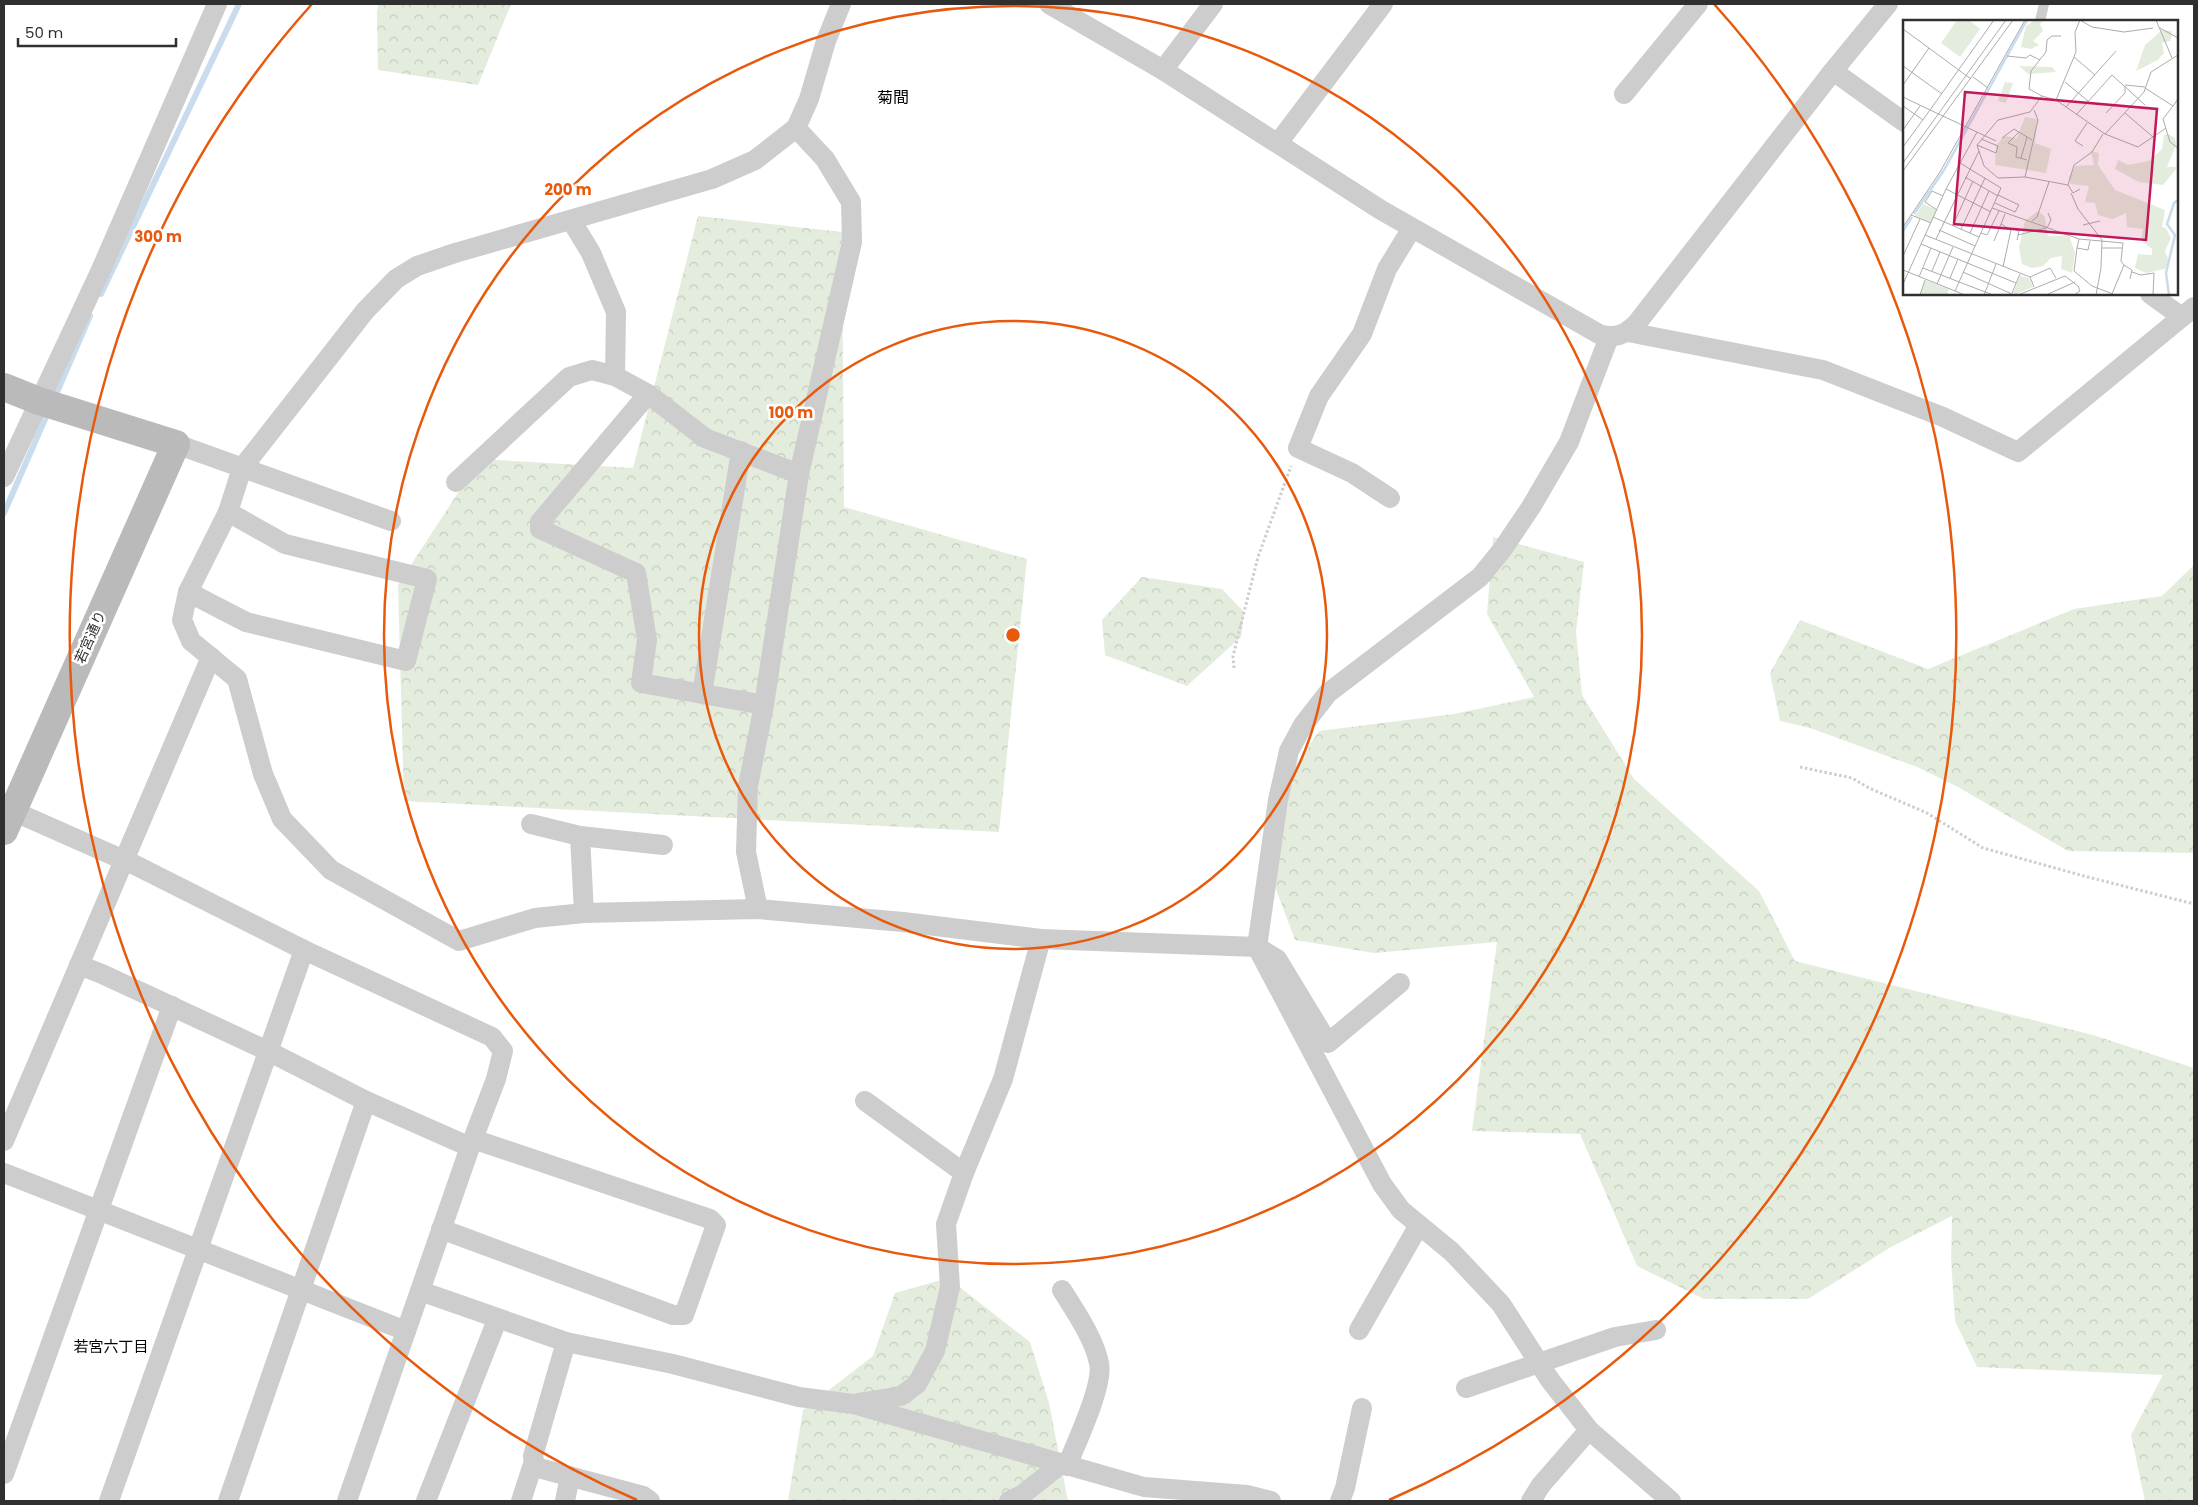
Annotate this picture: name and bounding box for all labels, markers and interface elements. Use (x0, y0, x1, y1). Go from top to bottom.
scale bar (18, 15, 175, 47)
inset map (1903, 20, 2178, 295)
text: 50 m (25, 22, 63, 43)
district label: 菊間 (877, 86, 909, 109)
text: 200 m (544, 179, 592, 200)
text: 300 m (134, 226, 182, 247)
text: 100 m (769, 402, 813, 423)
street label: 若宮通り (69, 607, 111, 667)
centre of rings (1004, 626, 1022, 644)
district label: 若宮六丁目 (73, 1336, 149, 1357)

